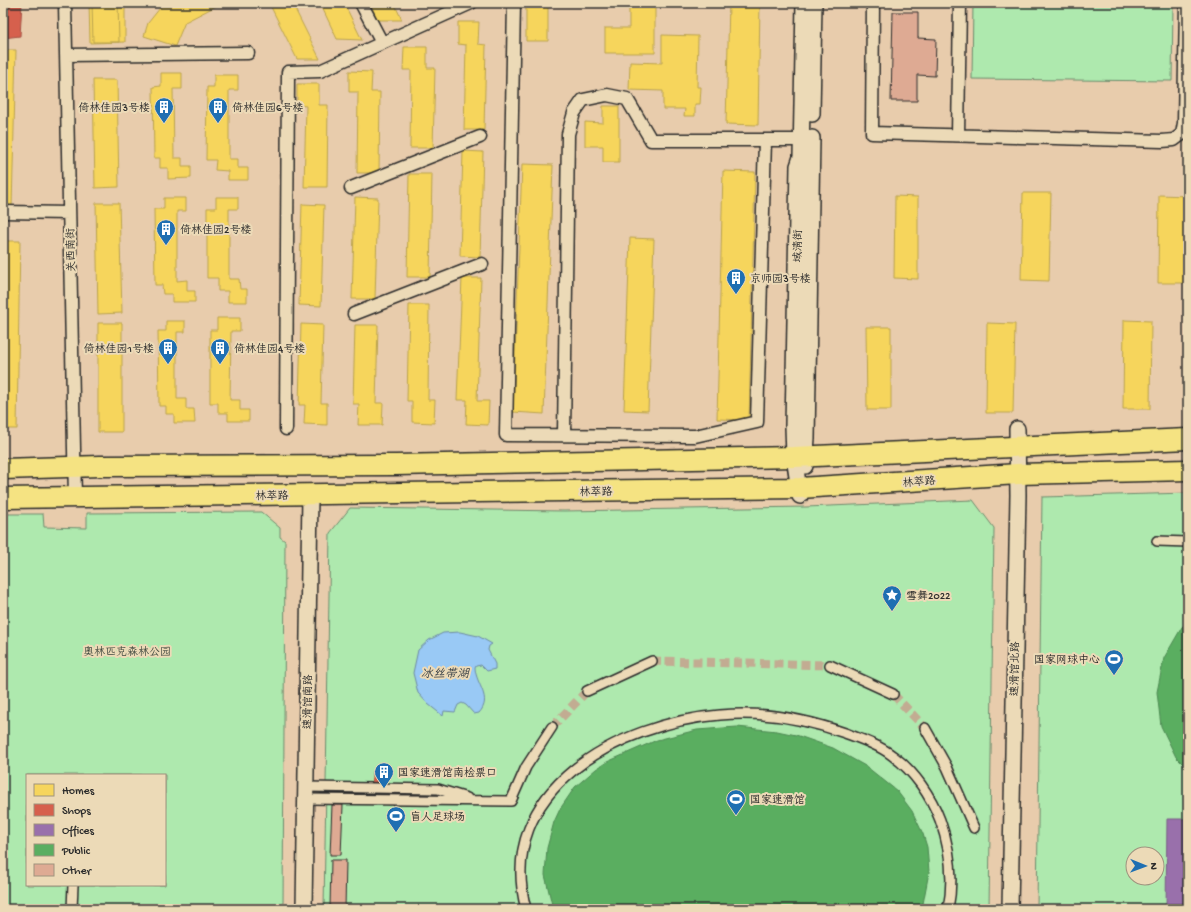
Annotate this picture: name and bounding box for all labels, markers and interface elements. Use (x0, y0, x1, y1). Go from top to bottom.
building icon: 倚林佳园3号楼 (153, 96, 175, 124)
building icon: 倚林佳园6号楼 (207, 96, 229, 124)
place label: 倚林佳园3号楼 (78, 101, 150, 115)
place label: 倚林佳园6号楼 (232, 101, 304, 115)
building icon: 倚林佳园2号楼 (155, 218, 177, 246)
place label: 倚林佳园2号楼 (180, 223, 251, 237)
street label: 关西南街 (64, 227, 78, 272)
street label: 域清街 (792, 228, 805, 263)
building icon: 京师园3号楼 (725, 267, 747, 295)
place label: 京师园3号楼 (750, 273, 811, 286)
building icon: 倚林佳园1号楼 (157, 337, 179, 365)
building icon: 倚林佳园4号楼 (209, 337, 231, 365)
place label: 倚林佳园1号楼 (84, 342, 154, 356)
place label: 倚林佳园4号楼 (234, 342, 305, 356)
street label: 林萃路 (902, 475, 936, 490)
street label: 林萃路 (579, 486, 613, 499)
street label: 林萃路 (255, 490, 289, 503)
place icon: 雪舞2022 (881, 584, 903, 612)
place label: 雪舞2022 (906, 590, 951, 603)
street label: 速滑馆北路 (1008, 641, 1022, 697)
park label: 奥林匹克森林公园 (83, 646, 171, 659)
sports icon: 国家网球中心 (1103, 648, 1125, 676)
place label: 国家网球中心 (1034, 654, 1100, 667)
water label: 冰丝带湖 (421, 667, 470, 682)
street label: 速滑馆南路 (301, 674, 315, 730)
building icon: 国家速滑馆南检票口 (373, 761, 395, 789)
place label: 国家速滑馆南检票口 (398, 766, 497, 780)
legend (26, 774, 166, 886)
text: Homes (62, 785, 95, 799)
sports icon: 国家速滑馆 (725, 788, 747, 816)
place label: 国家速滑馆 (750, 793, 805, 807)
text: Shops (62, 805, 91, 819)
sports icon: 盲人足球场 (385, 805, 407, 833)
place label: 盲人足球场 (410, 811, 465, 824)
text: Offices (62, 825, 94, 839)
text: Public (61, 845, 91, 859)
north arrow (1125, 846, 1165, 886)
text: N (1147, 862, 1159, 870)
text: Other (62, 865, 93, 879)

